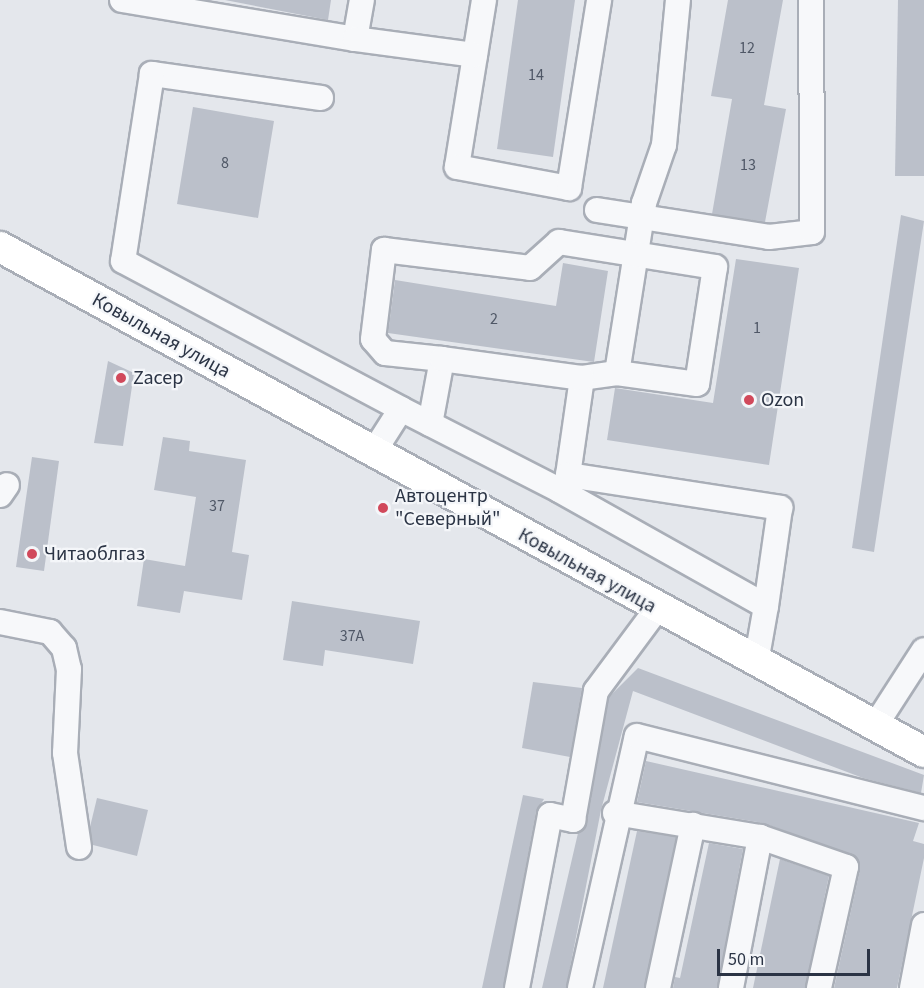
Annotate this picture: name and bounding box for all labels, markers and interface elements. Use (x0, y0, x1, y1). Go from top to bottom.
house number: 12 (739, 38, 755, 58)
house number: 14 (528, 65, 544, 85)
house number: 8 (221, 153, 229, 173)
house number: 13 (740, 155, 756, 175)
street label: Ковыльная улица (88, 288, 234, 384)
house number: 2 (490, 309, 498, 329)
house number: 1 (753, 318, 761, 338)
place label: Zacep (133, 366, 183, 390)
marker: Zacep (114, 371, 128, 385)
place label: Ozon (761, 388, 804, 412)
marker: Ozon (742, 393, 756, 407)
place label: Автоцентр "Северный" (395, 484, 501, 531)
house number: 37 (209, 496, 225, 516)
marker: Автоцентр "Северный" (376, 501, 390, 515)
street label: Ковыльная улица (514, 523, 660, 619)
place label: Читаоблгаз (44, 542, 145, 566)
marker: Читаоблгаз (25, 547, 39, 561)
house number: 37А (340, 626, 364, 646)
scale bar (720, 937, 873, 975)
text: 50 m (728, 947, 764, 972)

